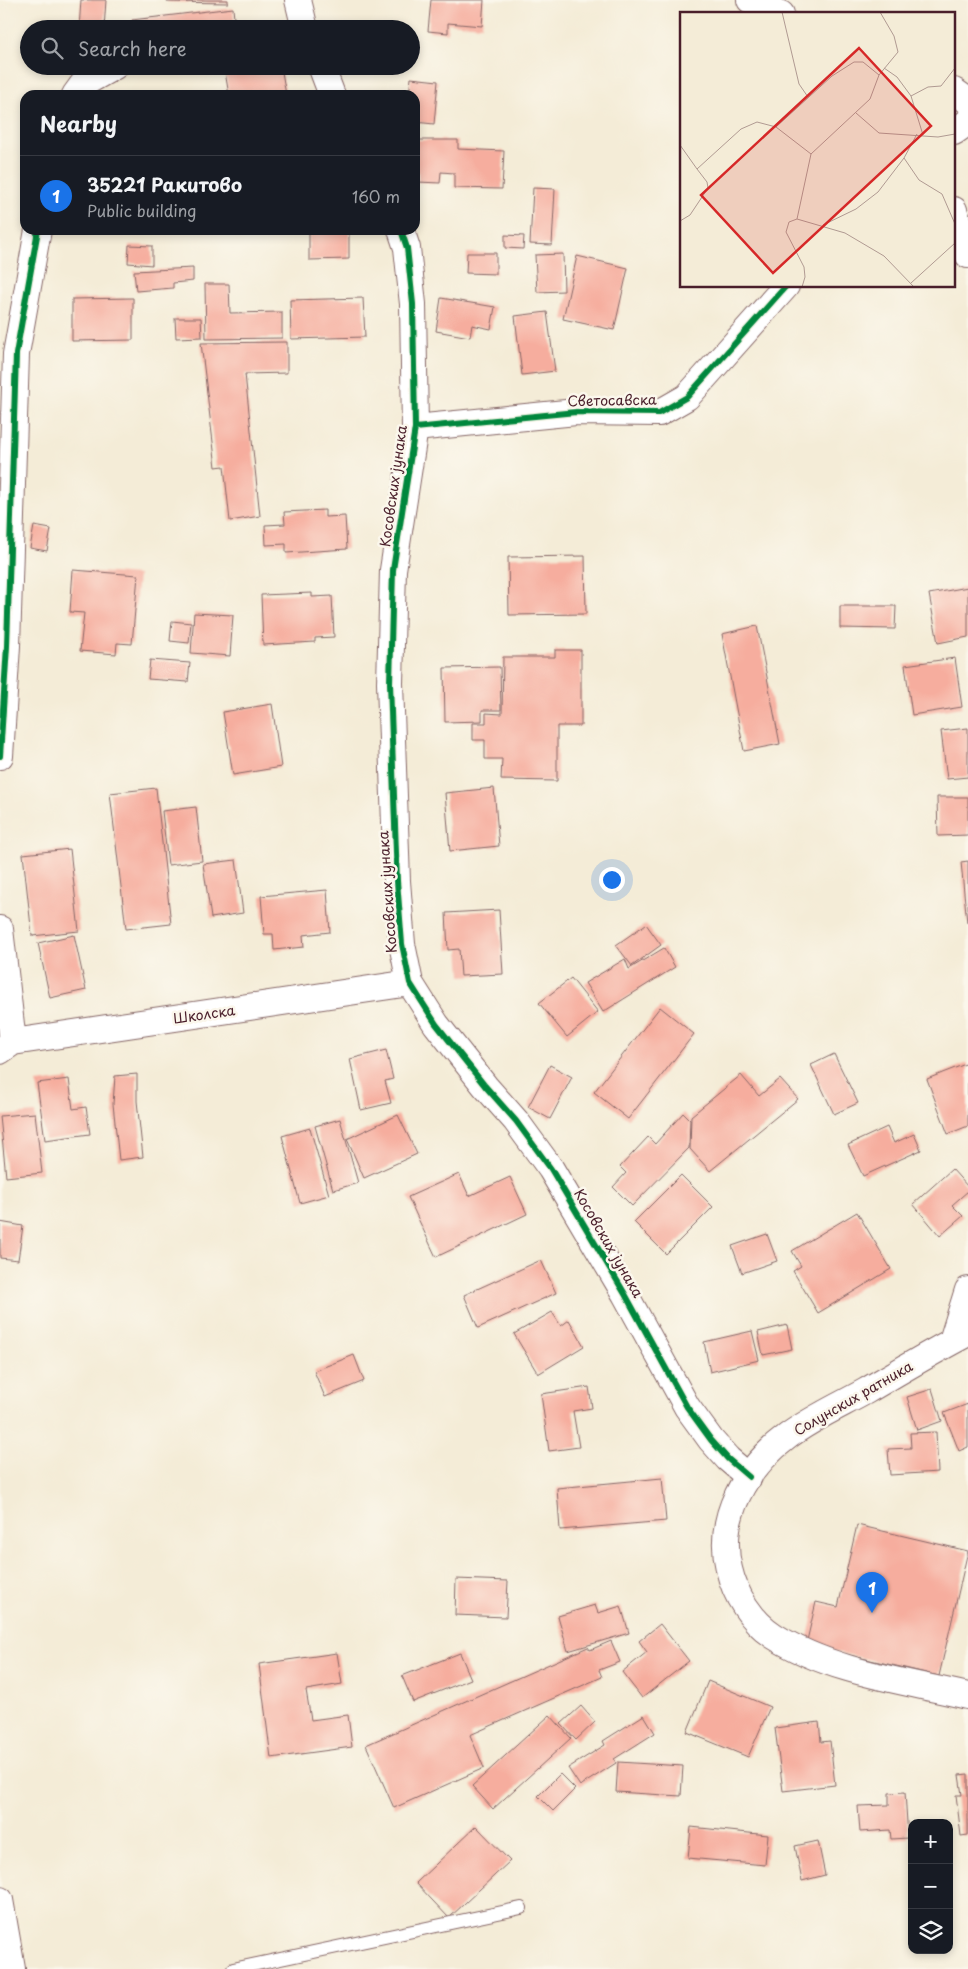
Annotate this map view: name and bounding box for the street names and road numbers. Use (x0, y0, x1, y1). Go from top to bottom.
street label: Светосавска (567, 389, 657, 411)
street label: Косовских јунака (374, 424, 412, 548)
street label: Косовских јунака (372, 830, 402, 954)
street label: Школска (172, 999, 237, 1029)
street label: Косовских јунака (569, 1185, 649, 1301)
street label: Солунских ратника (790, 1355, 916, 1441)

